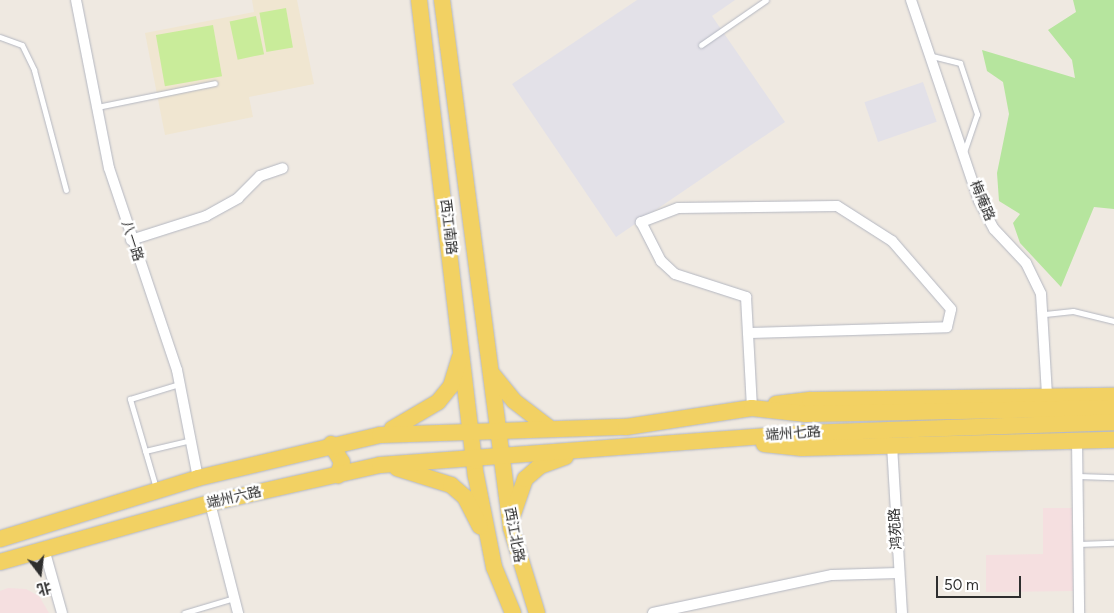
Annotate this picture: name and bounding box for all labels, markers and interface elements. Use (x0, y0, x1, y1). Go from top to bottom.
street label: 梅庵路 (966, 178, 998, 224)
street label: 西江南路 (436, 198, 460, 256)
street label: 八一路 (118, 218, 146, 264)
street label: 端州七路 (764, 424, 822, 444)
street label: 端州六路 (205, 484, 263, 512)
street label: 西江北路 (500, 506, 528, 564)
street label: 鸿苑路 (887, 508, 905, 550)
north arrow (15, 548, 65, 598)
scale bar (939, 566, 1024, 598)
text: 50 m (944, 576, 979, 594)
text: 北 (35, 578, 53, 598)

